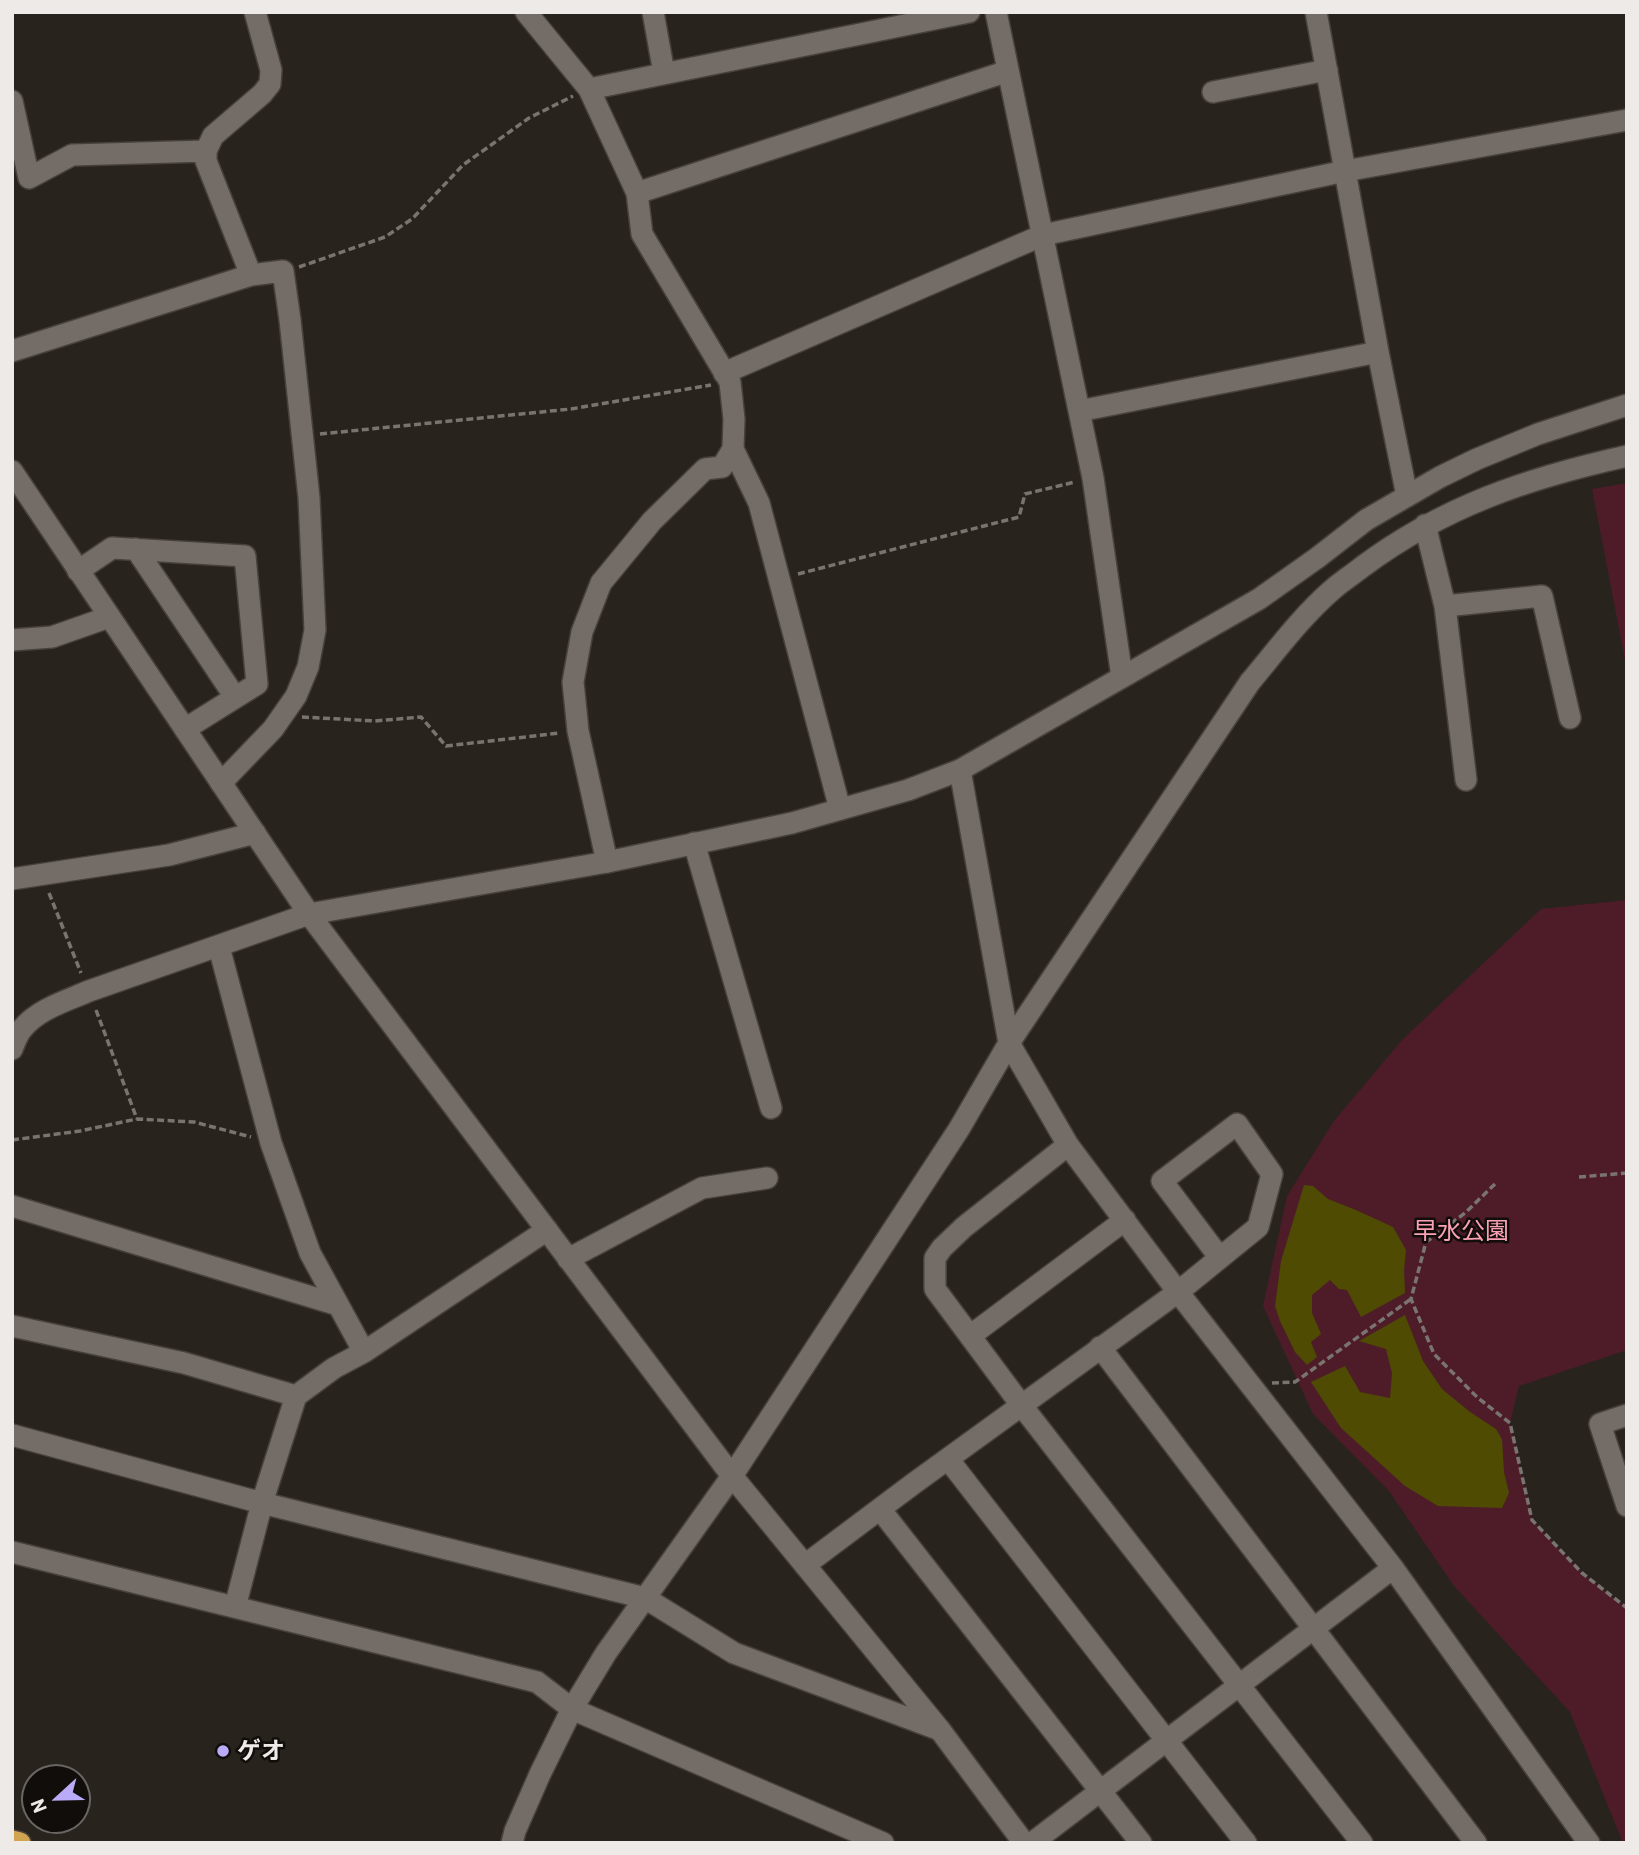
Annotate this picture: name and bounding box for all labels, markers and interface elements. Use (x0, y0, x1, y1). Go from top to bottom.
park label: 早水公園 (1413, 1217, 1509, 1245)
place label: ゲオ (237, 1737, 285, 1765)
marker: ゲオ (215, 1743, 231, 1759)
north arrow (21, 1764, 91, 1834)
text: N (25, 1796, 51, 1816)

